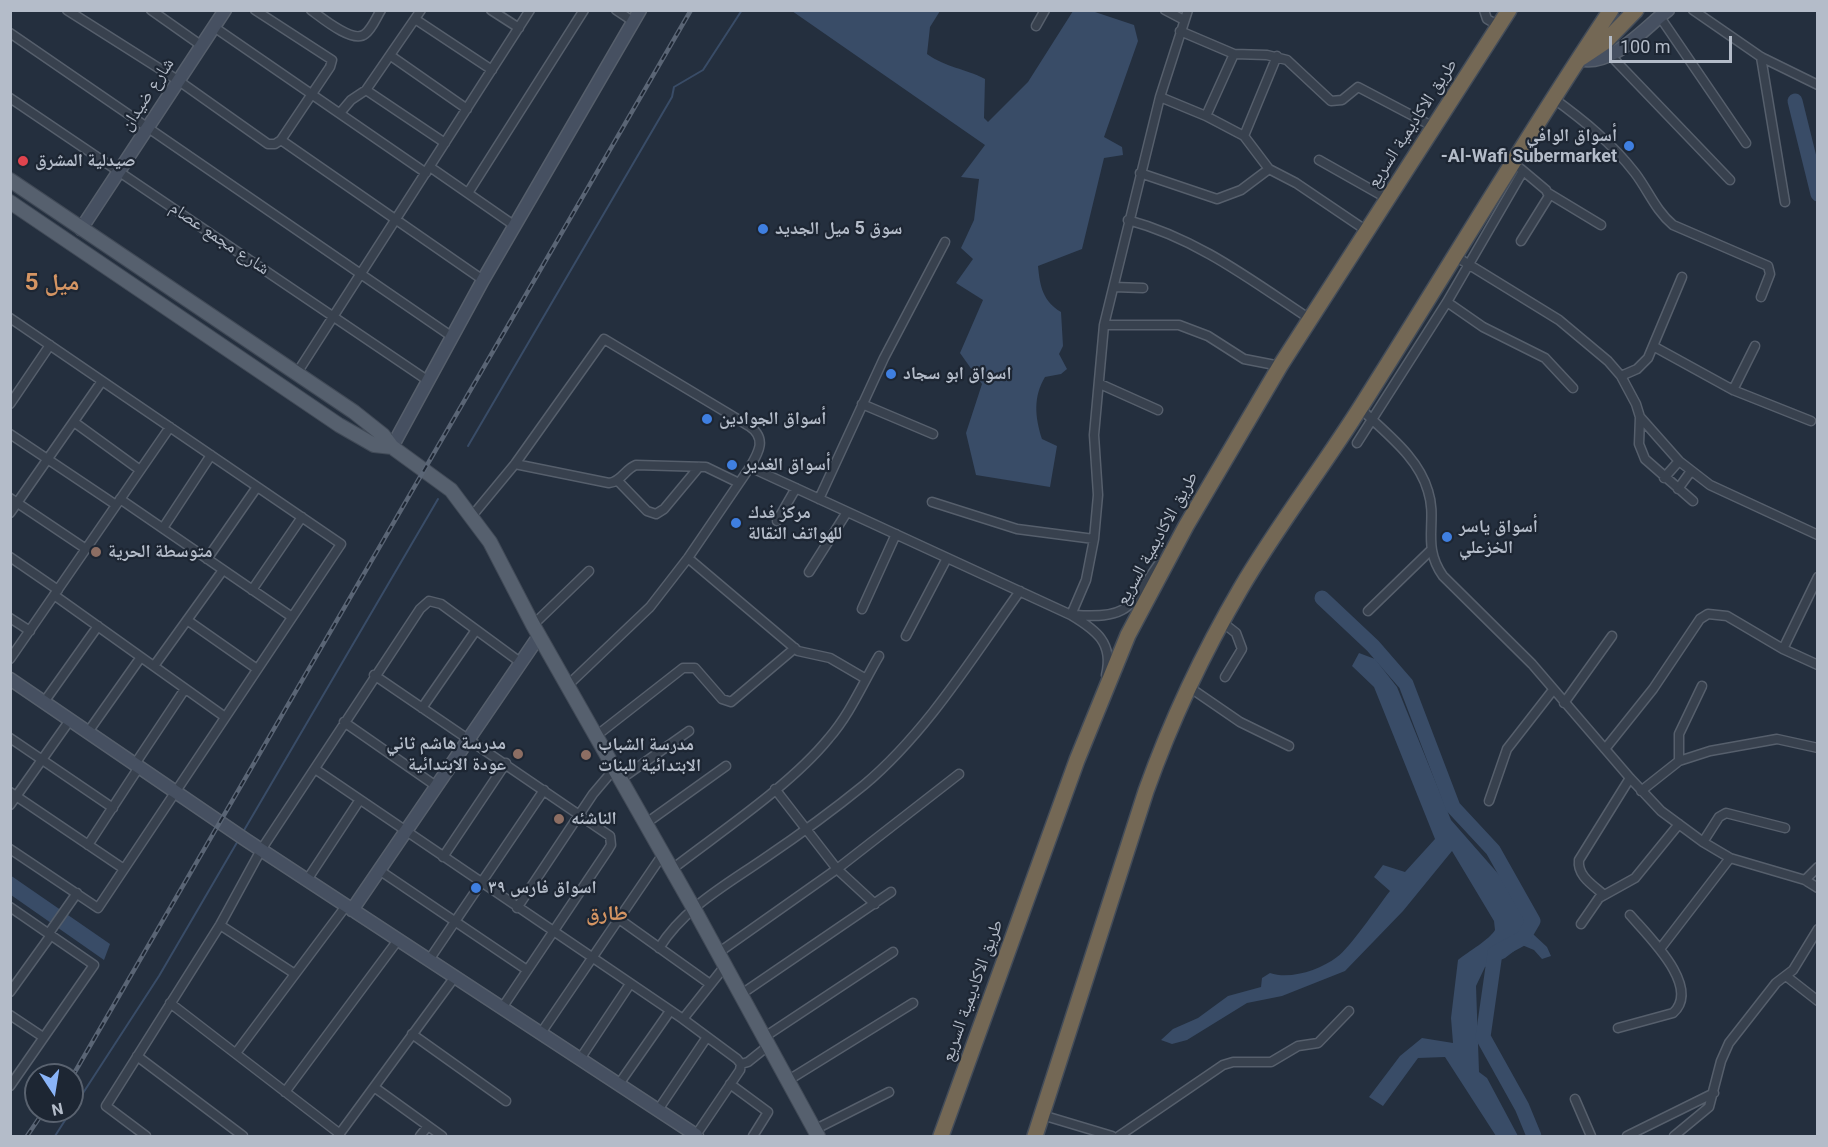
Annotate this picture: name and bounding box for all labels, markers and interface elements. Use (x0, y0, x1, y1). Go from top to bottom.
scale bar (1612, 24, 1735, 62)
text: 100 m (1620, 36, 1671, 57)
street label: شارع ضيدان (116, 54, 180, 136)
street label: طريق الاكاديمية السريع (1363, 56, 1463, 192)
place label: أسواق الوافي -Al-Wafi Subermarket (1441, 125, 1617, 168)
marker: أسواق الوافي -Al-Wafi Subermarket (1622, 139, 1636, 153)
place label: صيدلية المشرق (35, 150, 136, 172)
marker: صيدلية المشرق (16, 154, 30, 168)
street label: شارع مجمع عصام (165, 198, 273, 280)
place label: سوق 5 ميل الجديد (775, 218, 902, 240)
marker: سوق 5 ميل الجديد (756, 222, 770, 236)
district label: 5 ميل (25, 270, 79, 298)
place label: اسواق ابو سجاد (903, 363, 1012, 385)
marker: اسواق ابو سجاد (884, 367, 898, 381)
place label: أسواق الجوادين (719, 408, 826, 430)
marker: أسواق الجوادين (700, 412, 714, 426)
place label: أسواق الغدير (744, 454, 831, 476)
marker: أسواق الغدير (725, 458, 739, 472)
street label: طريق الاكاديمية السريع (1112, 469, 1204, 609)
place label: مركز فدك للهواتف النقالة (748, 502, 842, 544)
marker: مركز فدك للهواتف النقالة (729, 516, 743, 530)
place label: أسواق ياسر الخزعلي (1459, 516, 1538, 558)
marker: أسواق ياسر الخزعلي (1440, 530, 1454, 544)
place label: متوسطة الحرية (108, 541, 212, 563)
marker: متوسطة الحرية (89, 545, 103, 559)
place label: مدرسة هاشم ثاني عودة الابتدائية (386, 733, 506, 776)
place label: مدرسة الشباب الابتدائية للبنات (598, 734, 701, 777)
marker: مدرسة هاشم ثاني عودة الابتدائية (511, 747, 525, 761)
marker: مدرسة الشباب الابتدائية للبنات (579, 748, 593, 762)
place label: الناشئه (571, 808, 617, 830)
marker: الناشئه (552, 812, 566, 826)
place label: اسواق فارس ٣٩ (488, 877, 597, 899)
marker: اسواق فارس ٣٩ (469, 881, 483, 895)
district label: طارق (586, 902, 628, 928)
street label: طريق الاكاديمية السريع (937, 917, 1009, 1065)
north arrow (24, 1063, 84, 1123)
text: N (50, 1099, 65, 1120)

